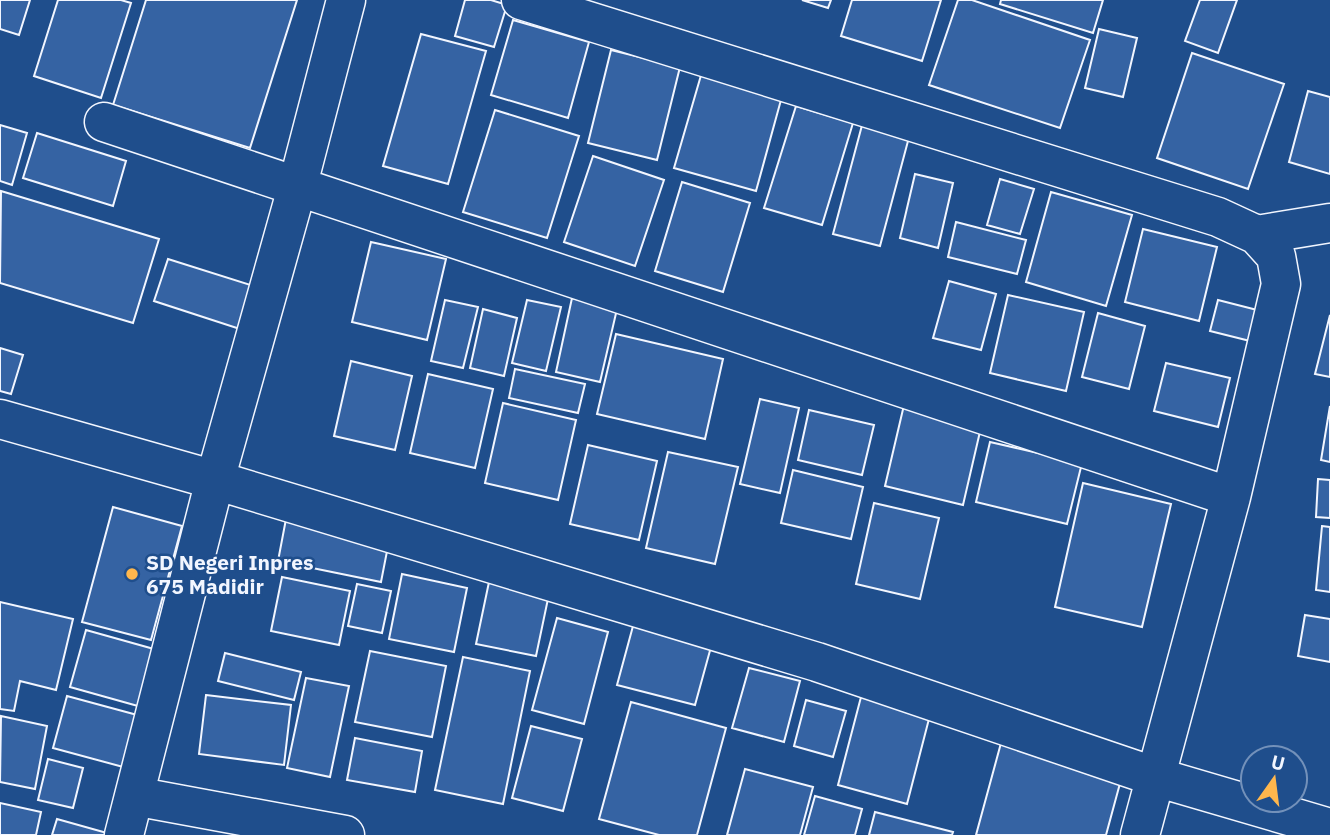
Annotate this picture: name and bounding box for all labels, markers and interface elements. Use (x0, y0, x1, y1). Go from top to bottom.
place label: SD Negeri Inpres 675 Madidir (146, 548, 314, 600)
marker: SD Negeri Inpres 675 Madidir (124, 566, 140, 582)
north arrow (1239, 744, 1309, 814)
text: U (1269, 749, 1287, 776)

